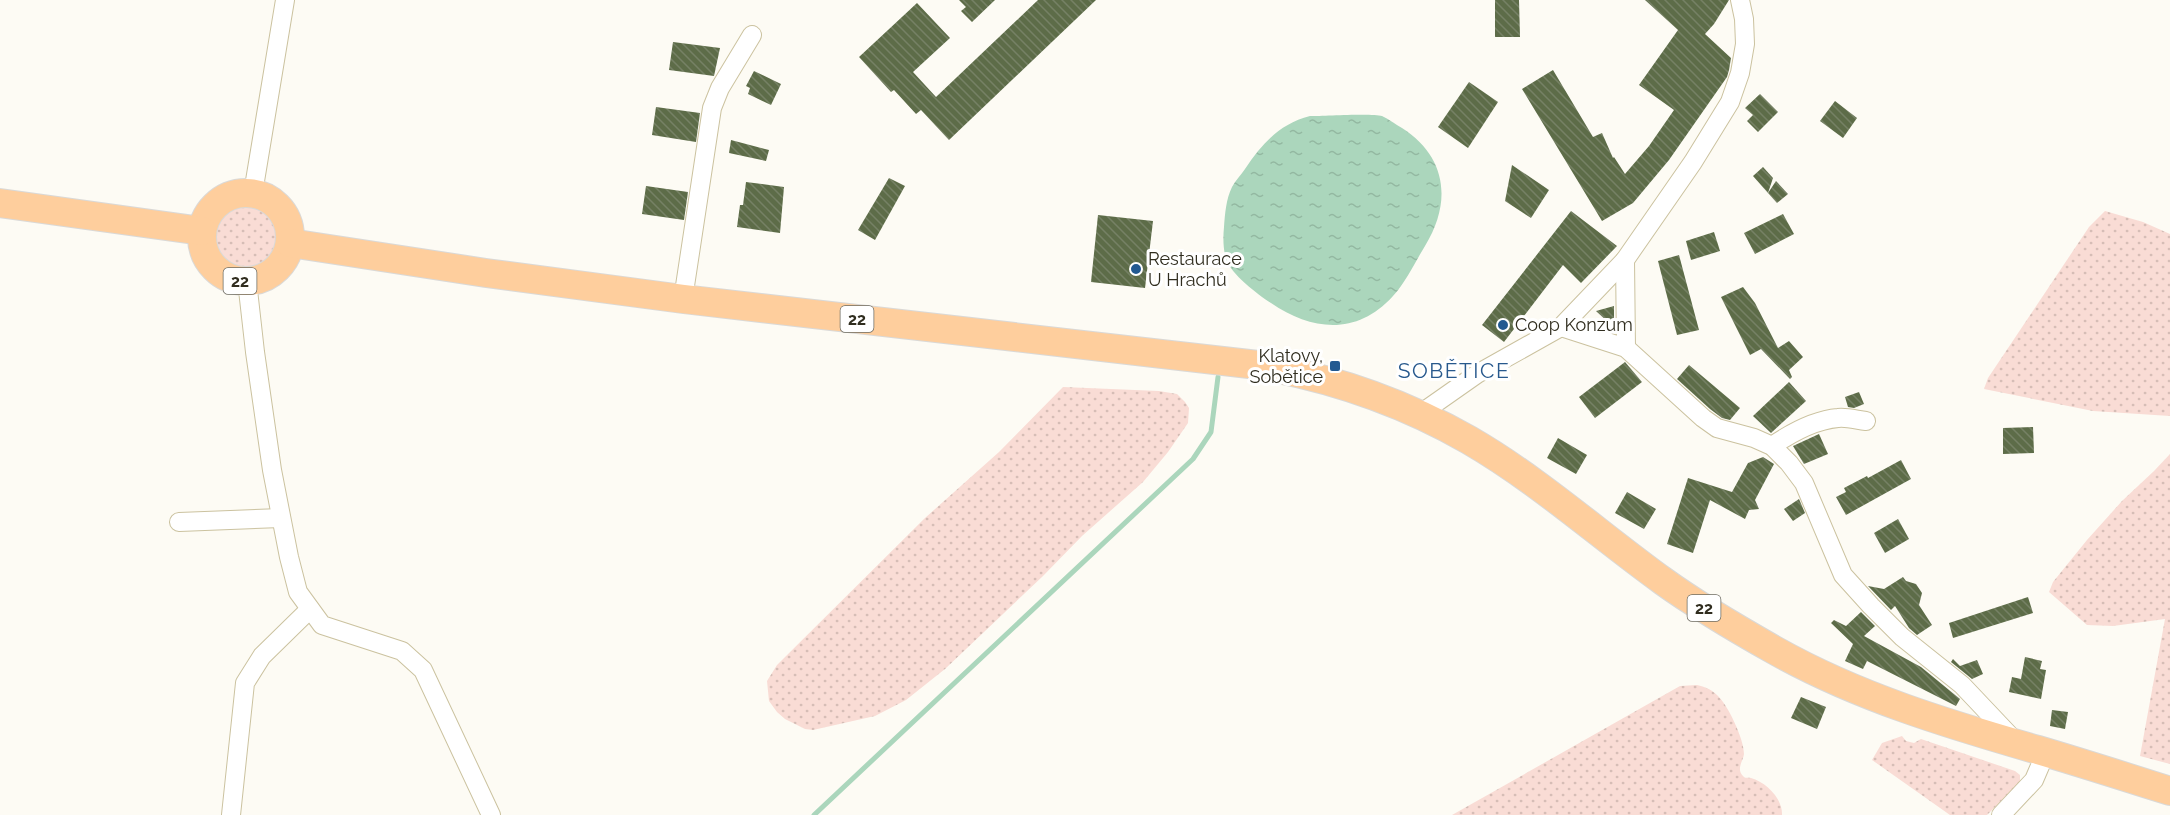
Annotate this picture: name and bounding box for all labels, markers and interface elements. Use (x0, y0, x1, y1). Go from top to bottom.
place label: Restaurace U Hrachů (1148, 248, 1242, 290)
marker: Restaurace U Hrachů (1129, 262, 1143, 276)
road number: 22 (224, 268, 256, 294)
road number: 22 (840, 306, 874, 332)
place label: Coop Konzum (1515, 314, 1633, 335)
marker: Coop Konzum (1496, 318, 1510, 332)
place label: Klatovy, Sobětice (1249, 345, 1323, 387)
district label: SOBĚTICE (1398, 358, 1510, 383)
marker: Klatovy, Sobětice (1328, 359, 1342, 373)
road number: 22 (1688, 595, 1720, 621)

